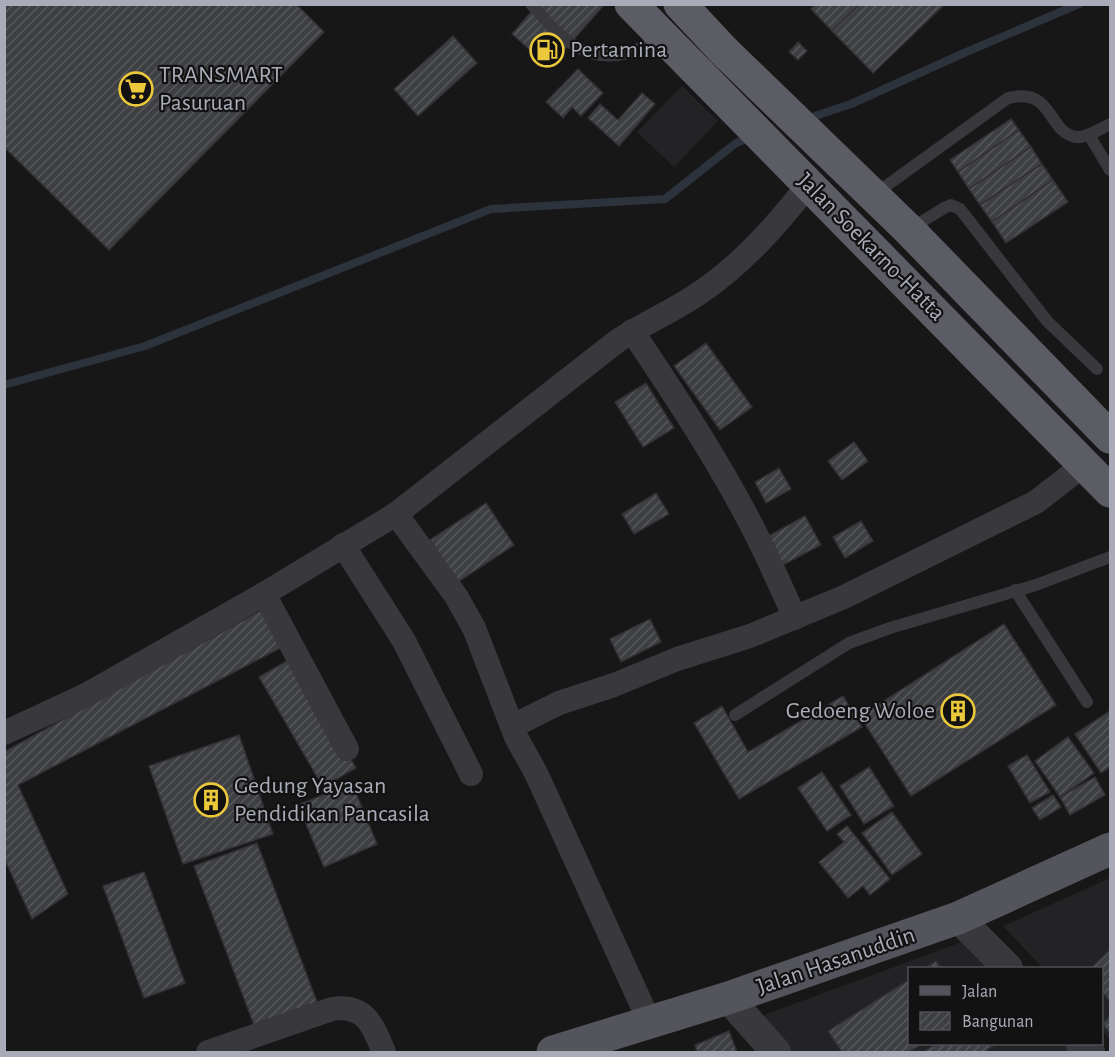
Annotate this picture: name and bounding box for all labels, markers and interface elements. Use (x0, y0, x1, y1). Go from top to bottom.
fuel station icon: Pertamina (529, 32, 565, 68)
place label: Pertamina (570, 38, 667, 62)
place label: TRANSMART Pasuruan (159, 63, 283, 115)
supermarket icon: TRANSMART Pasuruan (118, 71, 154, 107)
street label: Jalan Soekarno-Hatta (792, 168, 950, 326)
building icon: Gedoeng Woloe (940, 693, 976, 729)
place label: Gedoeng Woloe (786, 699, 935, 723)
place label: Gedung Yayasan Pendidikan Pancasila (234, 774, 430, 826)
building icon: Gedung Yayasan Pendidikan Pancasila (193, 782, 229, 818)
street label: Jalan Hasanuddin (754, 923, 918, 999)
legend (908, 967, 1103, 1045)
text: Jalan (962, 983, 997, 1001)
text: Bangunan (962, 1013, 1034, 1031)

